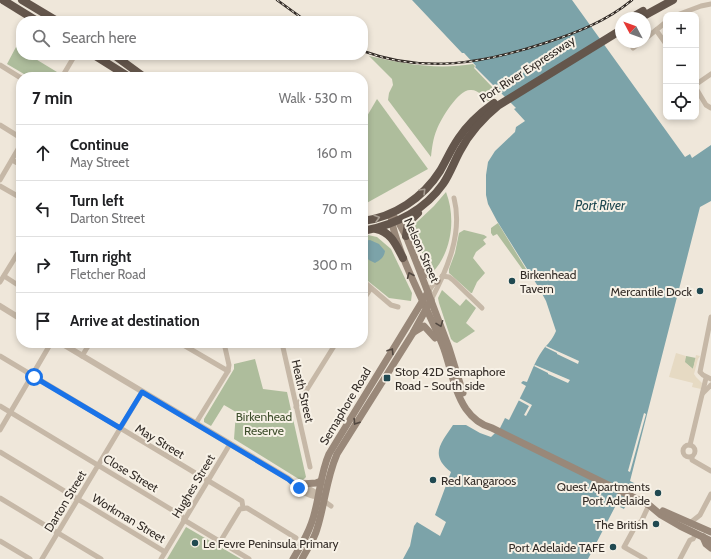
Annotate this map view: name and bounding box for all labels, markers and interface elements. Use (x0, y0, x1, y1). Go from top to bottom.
north arrow (615, 12, 651, 48)
map controls (663, 12, 699, 120)
button: + (663, 12, 699, 48)
search box (16, 16, 368, 60)
icon: search (30, 27, 52, 49)
text: Search here (62, 29, 137, 47)
street label: Port River Expressway (476, 32, 578, 106)
button: − (663, 48, 699, 84)
button: locate (663, 84, 699, 120)
text: 7 min (32, 88, 73, 108)
text: Walk · 530 m (279, 90, 352, 106)
text: Continue (70, 136, 129, 154)
icon: ahead (32, 142, 54, 164)
text: 160 m (317, 145, 352, 161)
text: May Street (70, 154, 129, 170)
one-way arrow (418, 188, 426, 196)
text: Turn left (70, 192, 124, 210)
water label: Port River (575, 197, 626, 213)
icon: left (32, 198, 54, 220)
text: 70 m (322, 201, 352, 217)
text: Darton Street (70, 210, 145, 226)
one-way arrow (374, 214, 381, 223)
street label: Nelson Street (401, 215, 443, 285)
text: Turn right (70, 248, 131, 266)
icon: right (32, 254, 54, 276)
text: 300 m (312, 257, 352, 273)
text: Fletcher Road (70, 266, 146, 282)
place label: Birkenhead Tavern (520, 267, 576, 296)
one-way arrow (407, 271, 415, 278)
marker: Birkenhead Tavern (507, 276, 517, 286)
place label: Mercantile Dock (611, 284, 693, 299)
marker: Mercantile Dock (695, 286, 705, 296)
icon: arrive (32, 310, 54, 332)
text: Arrive at destination (70, 312, 200, 330)
one-way arrow (436, 320, 444, 327)
one-way arrow (387, 348, 394, 355)
street label: Heath Street (288, 358, 318, 424)
place label: Stop 42D Semaphore Road - South side (395, 364, 505, 393)
street label: Semaphore Road (316, 365, 374, 447)
route start (25, 368, 43, 386)
marker: Stop 42D Semaphore Road - South side (382, 373, 392, 383)
park label: Birkenhead Reserve (236, 409, 292, 438)
one-way arrow (354, 418, 361, 425)
street label: May Street (133, 420, 187, 462)
street label: Close Street (101, 451, 161, 495)
street label: Hughes Street (168, 451, 218, 521)
street label: Darton Street (41, 468, 89, 534)
place label: Red Kangaroos (441, 473, 516, 488)
marker: Red Kangaroos (428, 475, 438, 485)
route end (290, 479, 308, 497)
place label: Quest Apartments Port Adelaide (557, 479, 650, 508)
marker: Quest Apartments Port Adelaide (653, 488, 663, 498)
street label: Workman Street (89, 490, 169, 546)
place label: The British (595, 517, 648, 532)
marker: The British (651, 519, 661, 529)
place label: Le Fevre Peninsula Primary (203, 536, 339, 551)
marker: Le Fevre Peninsula Primary (190, 538, 200, 548)
place label: Port Adelaide TAFE (508, 540, 605, 555)
marker: Port Adelaide TAFE (608, 542, 618, 552)

